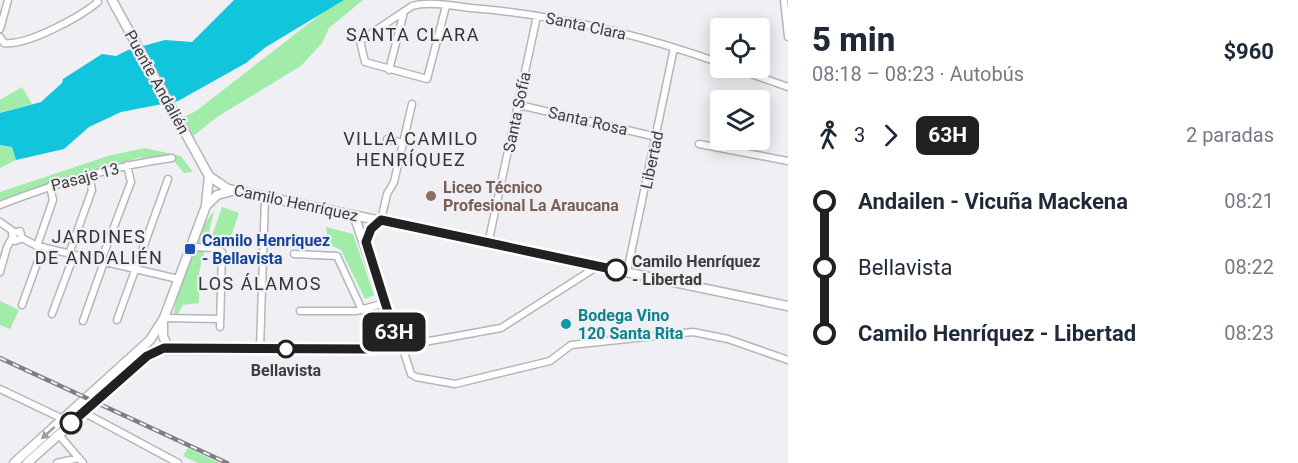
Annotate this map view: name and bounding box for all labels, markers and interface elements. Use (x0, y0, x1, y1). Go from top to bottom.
street label: Santa Clara (544, 8, 628, 44)
map controls (710, 18, 770, 150)
button: locate (710, 18, 770, 78)
text: 5 min (812, 20, 895, 59)
district label: SANTA CLARA (346, 24, 480, 45)
street label: Puente Andalién (121, 27, 193, 137)
text: $960 (1224, 39, 1274, 64)
text: 08:18 – 08:23 · Autobús (812, 62, 1024, 86)
street label: Santa Sofía (499, 70, 535, 154)
button: layers (710, 90, 770, 150)
street label: Santa Rosa (546, 103, 630, 139)
icon: walk (812, 119, 845, 152)
icon: forward (874, 119, 907, 152)
text: 3 (854, 123, 865, 147)
text: 63H (928, 123, 967, 147)
text: 2 paradas (1186, 123, 1274, 147)
district label: VILLA CAMILO HENRÍQUEZ (343, 128, 479, 170)
street label: Libertad (637, 129, 667, 191)
street label: Pasaje 13 (49, 159, 121, 195)
place label: Liceo Técnico Profesional La Araucana (443, 178, 619, 215)
street label: Camilo Henríquez (232, 181, 360, 225)
marker: Liceo Técnico Profesional La Araucana (424, 189, 438, 203)
text: Andailen - Vicuña Mackena (858, 189, 1128, 214)
text: 08:21 (1224, 189, 1274, 213)
district label: JARDINES DE ANDALIÉN (35, 226, 163, 268)
place label: Camilo Henriquez - Bellavista (202, 231, 330, 268)
marker: Camilo Henriquez - Bellavista (183, 242, 197, 256)
place label: Camilo Henríquez - Libertad (632, 252, 760, 289)
text: Bellavista (858, 255, 952, 280)
text: 08:22 (1224, 255, 1274, 279)
marker: Camilo Henríquez - Libertad (605, 259, 627, 281)
district label: LOS ÁLAMOS (198, 273, 322, 294)
place label: Bodega Vino 120 Santa Rita (578, 306, 684, 343)
line badge: 63H (360, 312, 428, 352)
marker: Bodega Vino 120 Santa Rita (559, 317, 573, 331)
text: 63H (375, 320, 413, 344)
text: Camilo Henríquez - Libertad (858, 321, 1136, 346)
text: 08:23 (1224, 321, 1274, 345)
marker: Bellavista (277, 340, 295, 358)
place label: Bellavista (251, 361, 322, 380)
unlabelled marker (60, 412, 82, 434)
one-way arrow (41, 425, 55, 439)

